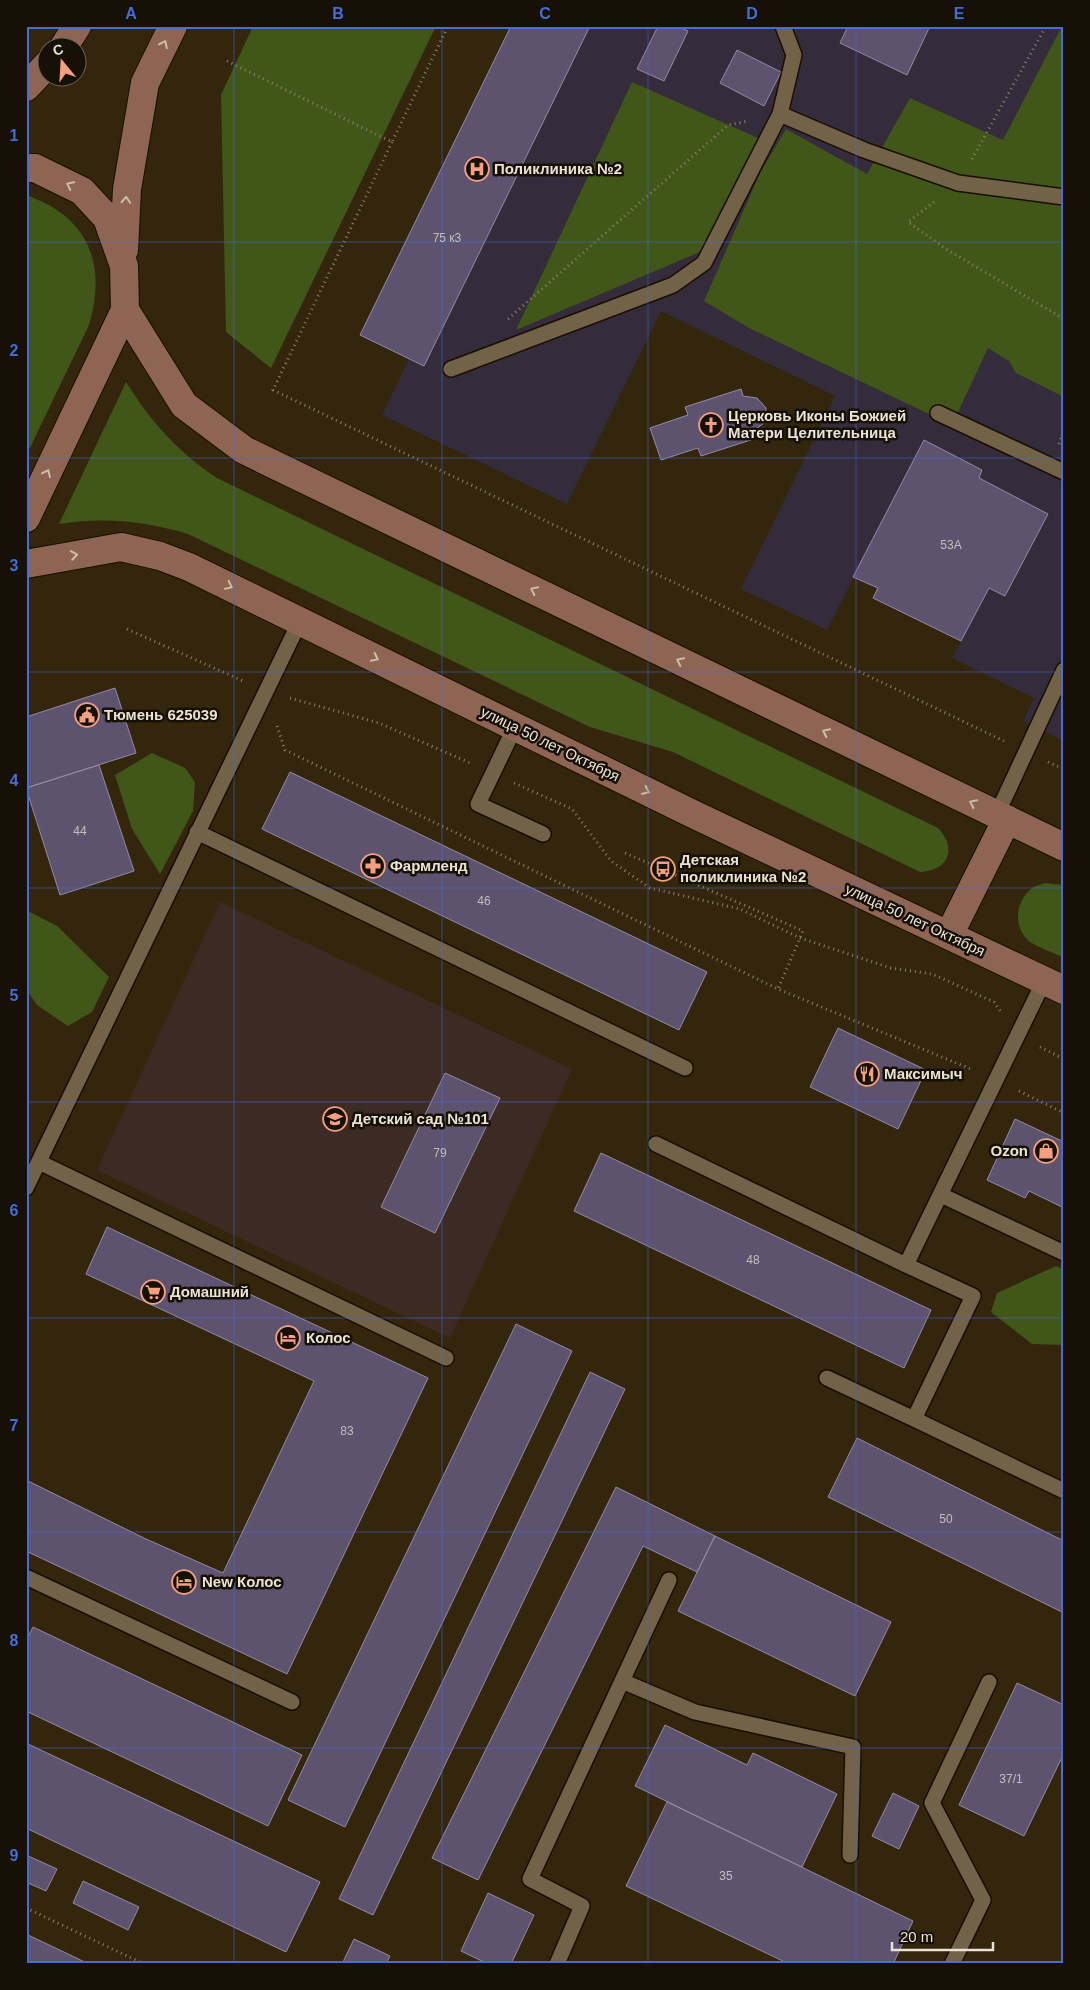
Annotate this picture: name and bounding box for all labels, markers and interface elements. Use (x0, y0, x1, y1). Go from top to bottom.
text: A (125, 5, 137, 22)
text: B (332, 5, 344, 22)
text: C (539, 5, 551, 22)
text: D (746, 5, 758, 22)
text: E (954, 5, 965, 22)
north arrow (38, 38, 88, 88)
text: С (51, 40, 65, 59)
one-way arrow (158, 40, 168, 49)
text: 1 (10, 127, 19, 144)
hospital icon: Поликлиника №2 (464, 156, 490, 182)
place label: Поликлиника №2 (494, 160, 622, 177)
one-way arrow (66, 181, 75, 192)
one-way arrow (120, 196, 131, 204)
house number: 75 к3 (433, 231, 462, 245)
text: 2 (10, 342, 19, 359)
place label: Церковь Иконы Божией Матери Целительница (728, 407, 906, 441)
church icon: Церковь Иконы Божией Матери Целительница (698, 412, 724, 438)
one-way arrow (41, 470, 51, 479)
house number: 53А (940, 538, 962, 552)
one-way arrow (70, 550, 78, 560)
text: 3 (10, 557, 19, 574)
one-way arrow (223, 580, 232, 590)
one-way arrow (530, 586, 539, 596)
one-way arrow (369, 652, 378, 662)
one-way arrow (676, 657, 685, 667)
public building icon: Тюмень 625039 (74, 702, 100, 728)
street label: улица 50 лет Октября (478, 703, 622, 785)
place label: Тюмень 625039 (104, 706, 218, 723)
one-way arrow (822, 728, 831, 738)
text: 4 (10, 772, 19, 789)
one-way arrow (641, 785, 650, 796)
one-way arrow (969, 798, 978, 809)
house number: 44 (73, 824, 87, 838)
place label: Детская поликлиника №2 (680, 851, 806, 885)
pharmacy icon: Фармленд (360, 853, 386, 879)
bus stop icon: Детская поликлиника №2 (650, 856, 676, 882)
place label: Фармленд (390, 857, 468, 874)
street label: улица 50 лет Октября (843, 880, 988, 959)
house number: 46 (477, 894, 491, 908)
text: 5 (10, 987, 19, 1004)
restaurant icon: Максимыч (854, 1061, 880, 1087)
place label: Максимыч (884, 1065, 963, 1082)
school or university icon: Детский сад №101 (322, 1106, 348, 1132)
place label: Детский сад №101 (352, 1110, 489, 1127)
shop icon: Ozon (1033, 1138, 1059, 1164)
place label: Ozon (991, 1142, 1028, 1159)
house number: 79 (433, 1146, 447, 1160)
text: 6 (10, 1202, 19, 1219)
house number: 48 (746, 1253, 760, 1267)
supermarket icon: Домашний (140, 1279, 166, 1305)
place label: Домашний (170, 1283, 249, 1300)
hotel icon: Колос (275, 1325, 301, 1351)
place label: Колос (306, 1329, 351, 1346)
text: 7 (10, 1417, 19, 1434)
house number: 83 (340, 1424, 354, 1438)
house number: 50 (939, 1512, 953, 1526)
hotel icon: New Колос (171, 1569, 197, 1595)
place label: New Колос (202, 1573, 282, 1590)
text: 8 (10, 1632, 19, 1649)
house number: 37/1 (999, 1772, 1023, 1786)
text: 9 (10, 1847, 19, 1864)
house number: 35 (719, 1869, 733, 1883)
scale bar (892, 1920, 994, 1952)
text: 20 m (900, 1928, 933, 1945)

